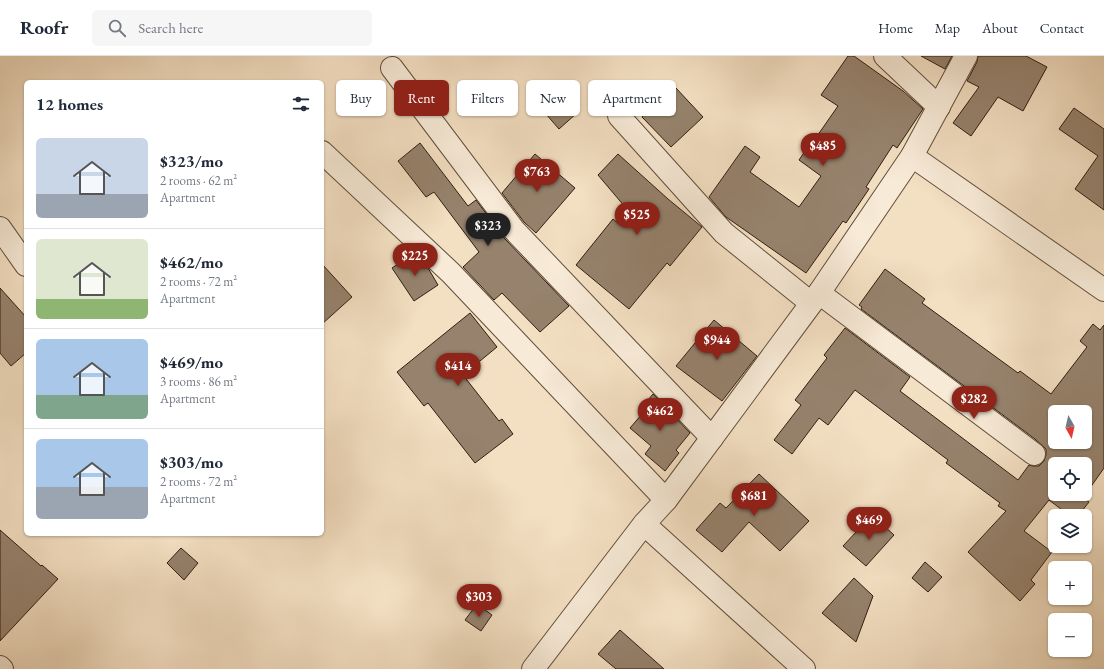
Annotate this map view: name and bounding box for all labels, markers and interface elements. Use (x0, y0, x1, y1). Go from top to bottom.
search box (92, 10, 372, 46)
text: Roofr (20, 15, 68, 40)
icon: search (106, 17, 128, 39)
text: Search here (138, 18, 203, 37)
text: Home (878, 19, 913, 37)
text: Map (935, 19, 960, 37)
text: About (982, 19, 1018, 37)
text: Contact (1040, 19, 1084, 37)
chip: Buy (336, 80, 386, 116)
chip: Rent (394, 80, 449, 116)
chip: Filters (457, 80, 518, 116)
chip: New (526, 80, 580, 116)
chip: Apartment (588, 80, 676, 116)
text: 12 homes (36, 93, 103, 115)
icon: filters (290, 93, 312, 115)
pin: $485 (799, 133, 847, 167)
text: $485 (810, 137, 836, 154)
text: $323/mo (160, 150, 223, 172)
icon: home (68, 154, 116, 202)
pin: $763 (513, 159, 561, 193)
text: $763 (524, 163, 550, 180)
text: 2 rooms · 62 m² (160, 172, 237, 189)
text: Apartment (160, 189, 215, 206)
pin: $525 (613, 202, 661, 236)
text: $525 (624, 206, 650, 223)
pin: $323 (464, 213, 512, 247)
text: $323 (475, 217, 501, 234)
pin: $225 (391, 243, 439, 277)
text: $225 (402, 247, 428, 264)
text: $462/mo (160, 251, 223, 273)
icon: home (68, 255, 116, 303)
text: 2 rooms · 72 m² (160, 273, 237, 290)
text: Apartment (160, 290, 215, 307)
pin: $944 (693, 327, 741, 361)
text: $944 (704, 331, 730, 348)
text: $469/mo (160, 351, 223, 373)
pin: $414 (434, 353, 482, 387)
icon: home (68, 355, 116, 403)
text: $414 (445, 357, 471, 374)
text: 3 rooms · 86 m² (160, 373, 237, 390)
pin: $282 (950, 386, 998, 420)
text: Apartment (160, 390, 215, 407)
text: $282 (961, 390, 987, 407)
pin: $462 (636, 398, 684, 432)
text: $462 (647, 402, 673, 419)
north arrow (1048, 405, 1092, 449)
map controls (1048, 405, 1092, 657)
text: $303/mo (160, 451, 223, 473)
icon: home (68, 455, 116, 503)
button: locate (1048, 457, 1092, 501)
text: 2 rooms · 72 m² (160, 473, 237, 490)
pin: $681 (730, 483, 778, 517)
text: $681 (741, 487, 767, 504)
text: Apartment (160, 490, 215, 507)
pin: $469 (845, 507, 893, 541)
button: layers (1048, 509, 1092, 553)
text: $469 (856, 511, 882, 528)
button: + (1048, 561, 1092, 605)
pin: $303 (455, 584, 503, 618)
text: $303 (466, 588, 492, 605)
button: − (1048, 613, 1092, 657)

